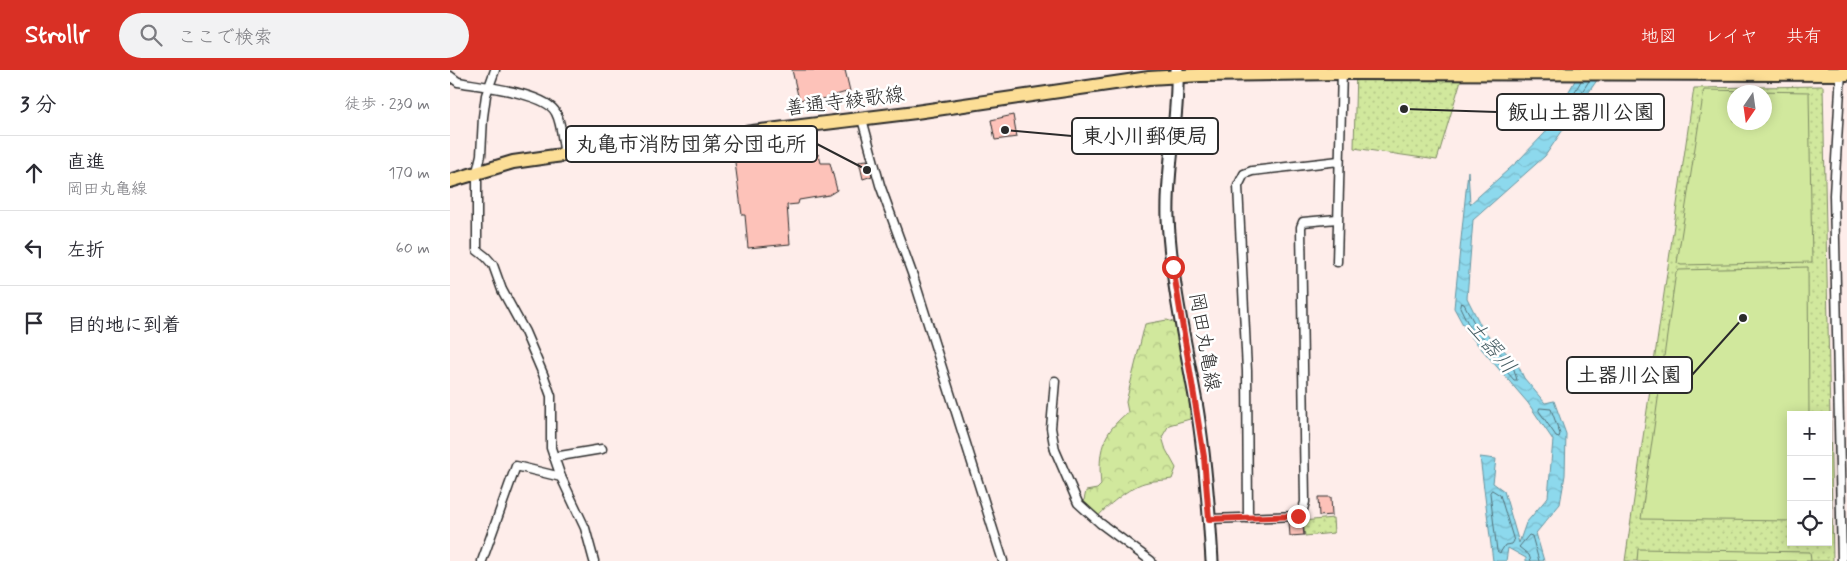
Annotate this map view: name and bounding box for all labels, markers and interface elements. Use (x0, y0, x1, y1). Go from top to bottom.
search box (119, 13, 469, 58)
text: Strollr (25, 20, 89, 51)
icon: search (137, 21, 165, 49)
text: ここで検索 (177, 25, 272, 50)
text: 地図 (1641, 25, 1677, 49)
text: レイヤ (1705, 25, 1758, 49)
text: 共有 (1786, 25, 1822, 49)
street label: 善通寺綾歌線 (784, 81, 906, 123)
north arrow (1727, 85, 1772, 130)
text: 3 分 (20, 91, 56, 119)
text: 徒歩 · 230 m (344, 94, 430, 115)
callout: 飯山土器川公園 (1497, 94, 1664, 130)
text: 飯山土器川公園 (1508, 99, 1655, 127)
callout: 東小川郵便局 (1072, 118, 1218, 154)
text: 東小川郵便局 (1082, 123, 1208, 151)
callout: 丸亀市消防団第分団屯所 (566, 126, 817, 162)
text: 丸亀市消防団第分団屯所 (576, 131, 807, 159)
text: 直進 (67, 150, 105, 175)
icon: ahead (20, 159, 48, 187)
text: 170 m (388, 163, 430, 184)
text: 岡田丸亀線 (67, 179, 147, 200)
icon: left (20, 234, 48, 262)
text: 左折 (67, 238, 105, 263)
text: 60 m (396, 238, 430, 259)
route start (1162, 256, 1185, 279)
street label: 岡田丸亀線 (1182, 290, 1226, 394)
icon: arrive (20, 309, 48, 337)
text: 目的地に到着 (67, 313, 181, 338)
water label: 土器川 (1460, 314, 1522, 380)
callout: 土器川公園 (1567, 357, 1692, 393)
text: 土器川公園 (1577, 362, 1682, 390)
map controls (1787, 411, 1832, 546)
button: + (1787, 411, 1832, 456)
button: − (1787, 456, 1832, 501)
button: locate (1787, 501, 1832, 546)
route end (1287, 505, 1310, 528)

